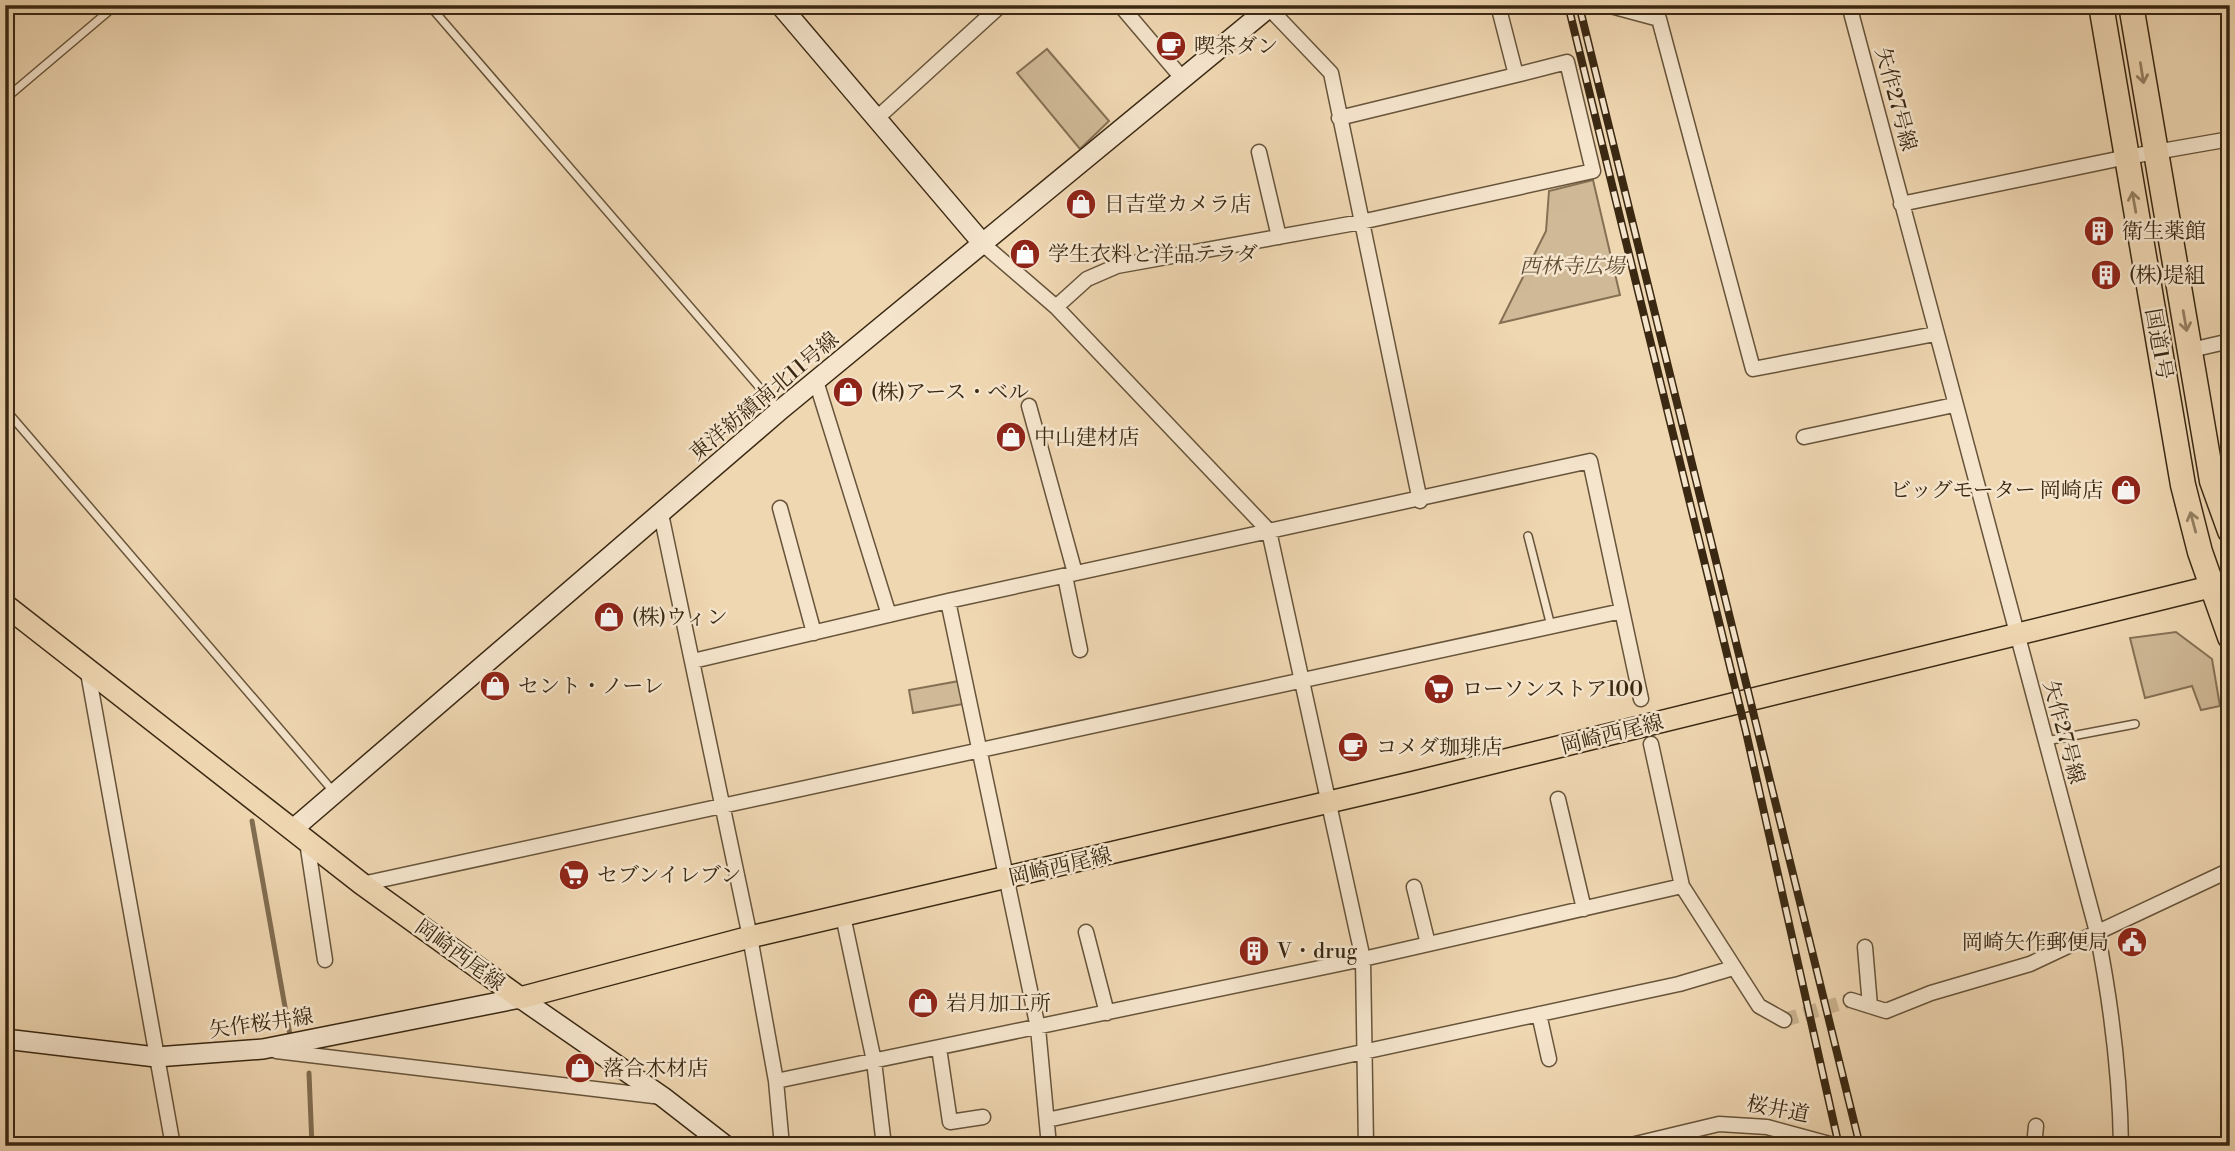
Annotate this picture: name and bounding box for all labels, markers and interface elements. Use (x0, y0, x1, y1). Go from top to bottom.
cafe icon: 喫茶ダン (1154, 29, 1188, 63)
place label: 喫茶ダン (1194, 34, 1278, 60)
street label: 矢作27号線 (1869, 44, 1921, 154)
one-way arrow (2136, 61, 2149, 84)
shop icon: 日吉堂カメラ店 (1064, 187, 1098, 221)
one-way arrow (2127, 191, 2140, 214)
place label: 日吉堂カメラ店 (1104, 192, 1251, 218)
building icon: 衛生薬館 (2082, 214, 2116, 248)
place label: 衛生薬館 (2122, 219, 2206, 245)
shop icon: 学生衣料と洋品テラダ (1008, 237, 1042, 271)
place label: 学生衣料と洋品テラダ (1048, 242, 1258, 268)
park label: 西林寺広場 (1520, 254, 1626, 280)
building icon: (株)堤組 (2089, 258, 2123, 292)
place label: (株)堤組 (2129, 263, 2205, 289)
street label: 国道1号 (2139, 306, 2177, 382)
one-way arrow (2179, 309, 2193, 332)
street label: 東洋紡績南北11号線 (685, 327, 845, 467)
shop icon: (株)アース・ベル (831, 375, 865, 409)
place label: (株)アース・ベル (871, 380, 1029, 406)
shop icon: 中山建材店 (994, 420, 1028, 454)
place label: 中山建材店 (1034, 425, 1139, 451)
shop icon: ビッグモーター 岡崎店 (2109, 473, 2143, 507)
place label: ビッグモーター 岡崎店 (1890, 478, 2103, 504)
one-way arrow (2186, 511, 2199, 534)
shop icon: (株)ウィン (592, 600, 626, 634)
place label: (株)ウィン (632, 605, 728, 631)
shop icon: セント・ノーレ (478, 669, 512, 703)
supermarket icon: ローソンストア100 (1422, 672, 1456, 706)
place label: セント・ノーレ (518, 674, 664, 700)
place label: ローソンストア100 (1462, 677, 1643, 703)
street label: 矢作27号線 (2037, 677, 2089, 787)
street label: 岡崎西尾線 (1558, 710, 1666, 760)
cafe icon: コメダ珈琲店 (1336, 730, 1370, 764)
place label: コメダ珈琲店 (1376, 735, 1502, 761)
street label: 岡崎西尾線 (1006, 842, 1114, 891)
supermarket icon: セブンイレブン (557, 858, 591, 892)
place label: セブンイレブン (597, 863, 741, 889)
street label: 岡崎西尾線 (409, 914, 510, 997)
public building icon: 岡崎矢作郵便局 (2115, 925, 2149, 959)
place label: 岡崎矢作郵便局 (1962, 930, 2109, 956)
building icon: V・drug (1237, 934, 1271, 968)
place label: V・drug (1276, 939, 1358, 965)
shop icon: 岩月加工所 (906, 986, 940, 1020)
place label: 岩月加工所 (946, 991, 1051, 1017)
street label: 矢作桜井線 (207, 1004, 315, 1044)
shop icon: 落合木材店 (563, 1051, 597, 1085)
place label: 落合木材店 (603, 1056, 708, 1082)
street label: 桜井道 (1744, 1091, 1811, 1129)

